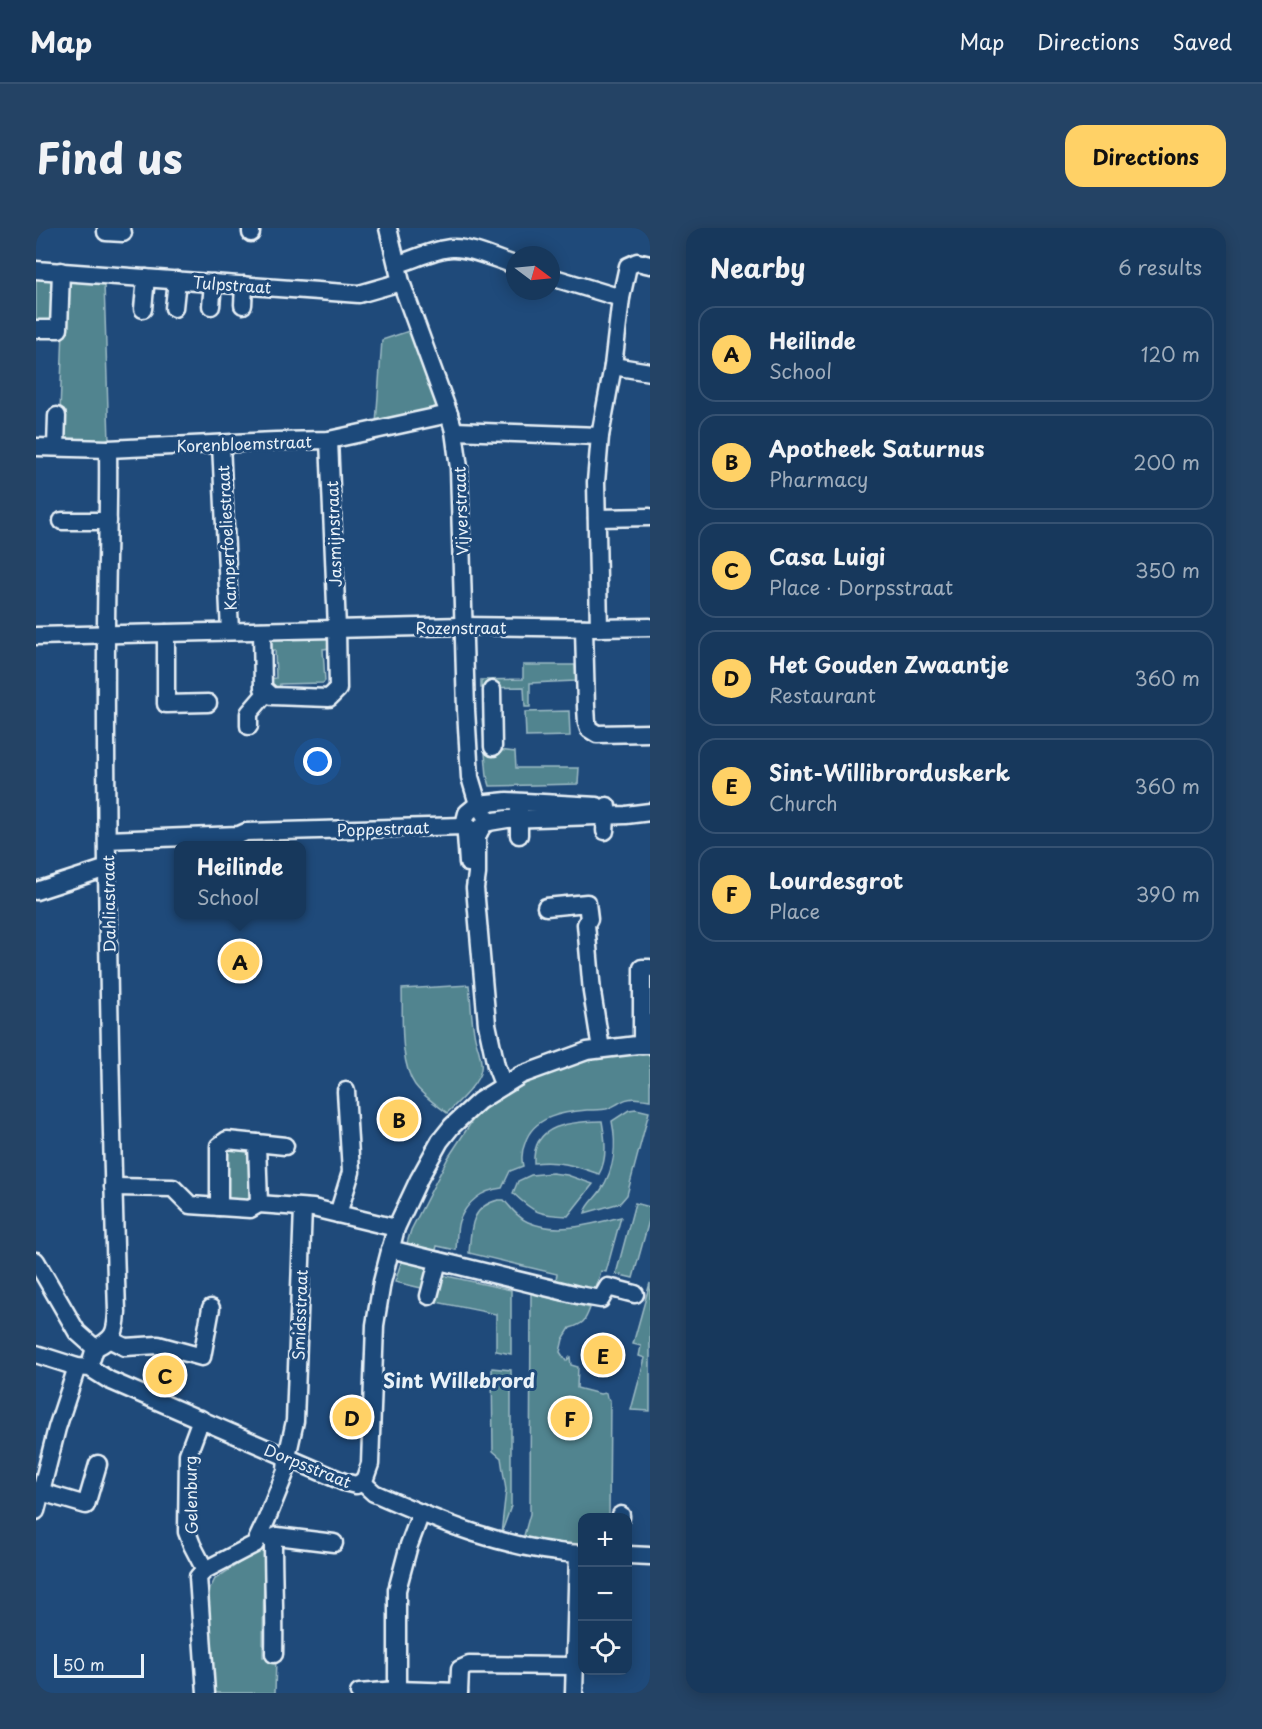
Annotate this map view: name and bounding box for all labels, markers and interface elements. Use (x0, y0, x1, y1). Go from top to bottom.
text: Map (30, 20, 92, 63)
text: Map (959, 25, 1004, 57)
text: Directions (1037, 25, 1139, 57)
text: Saved (1172, 25, 1232, 57)
text: Find us (36, 125, 183, 188)
button: Directions (1065, 125, 1226, 187)
north arrow (506, 246, 560, 300)
text: Nearby (710, 248, 805, 287)
text: 6 results (1118, 252, 1202, 282)
street label: Tulpstraat (192, 269, 273, 299)
text: Heilinde (769, 323, 856, 356)
text: A (724, 339, 739, 369)
text: 120 m (1141, 339, 1200, 369)
text: School (769, 356, 832, 386)
street label: Korenbloemstraat (176, 429, 313, 457)
text: Apotheek Saturnus (769, 431, 985, 464)
text: B (725, 447, 738, 477)
text: 200 m (1133, 447, 1200, 477)
street label: Kamperfoeliestraat (210, 464, 242, 611)
text: Pharmacy (769, 464, 869, 494)
street label: Vijverstraat (446, 466, 474, 556)
street label: Jasmijnstraat (319, 480, 347, 588)
text: Casa Luigi (769, 539, 885, 572)
text: C (724, 555, 739, 585)
text: 350 m (1135, 555, 1200, 585)
text: Place · Dorpsstraat (769, 572, 953, 602)
street label: Rozenstraat (416, 615, 507, 639)
text: Het Gouden Zwaantje (769, 647, 1009, 680)
text: D (724, 663, 739, 693)
text: 360 m (1134, 663, 1200, 693)
text: Restaurant (769, 680, 876, 710)
your location (303, 747, 332, 776)
text: Sint-Willibrorduskerk (769, 755, 1010, 788)
text: E (725, 771, 738, 801)
text: 360 m (1134, 771, 1200, 801)
text: Church (769, 788, 838, 818)
street label: Poppestraat (336, 814, 430, 842)
popup (174, 841, 306, 919)
text: Heilinde (197, 849, 283, 882)
street label: Dahliastraat (95, 854, 121, 953)
text: Lourdesgrot (769, 863, 903, 896)
text: F (726, 879, 737, 909)
text: 390 m (1136, 879, 1200, 909)
text: School (197, 882, 260, 912)
text: Place (769, 896, 820, 926)
pin: A (220, 938, 260, 984)
pin: B (380, 1096, 418, 1142)
street label: Smidsstraat (285, 1269, 313, 1361)
pin: E (584, 1332, 622, 1378)
pin: C (146, 1352, 184, 1398)
district label: Sint Willebrord (383, 1365, 535, 1395)
pin: D (332, 1394, 372, 1440)
pin: F (550, 1396, 590, 1440)
street label: Dorpsstraat (261, 1437, 356, 1494)
street label: Gelenburg (177, 1455, 203, 1535)
map controls (578, 1513, 632, 1675)
button: + (578, 1513, 632, 1567)
button: − (578, 1567, 632, 1621)
button: locate (578, 1621, 632, 1675)
scale bar (54, 1651, 144, 1678)
text: 50 m (63, 1652, 104, 1676)

